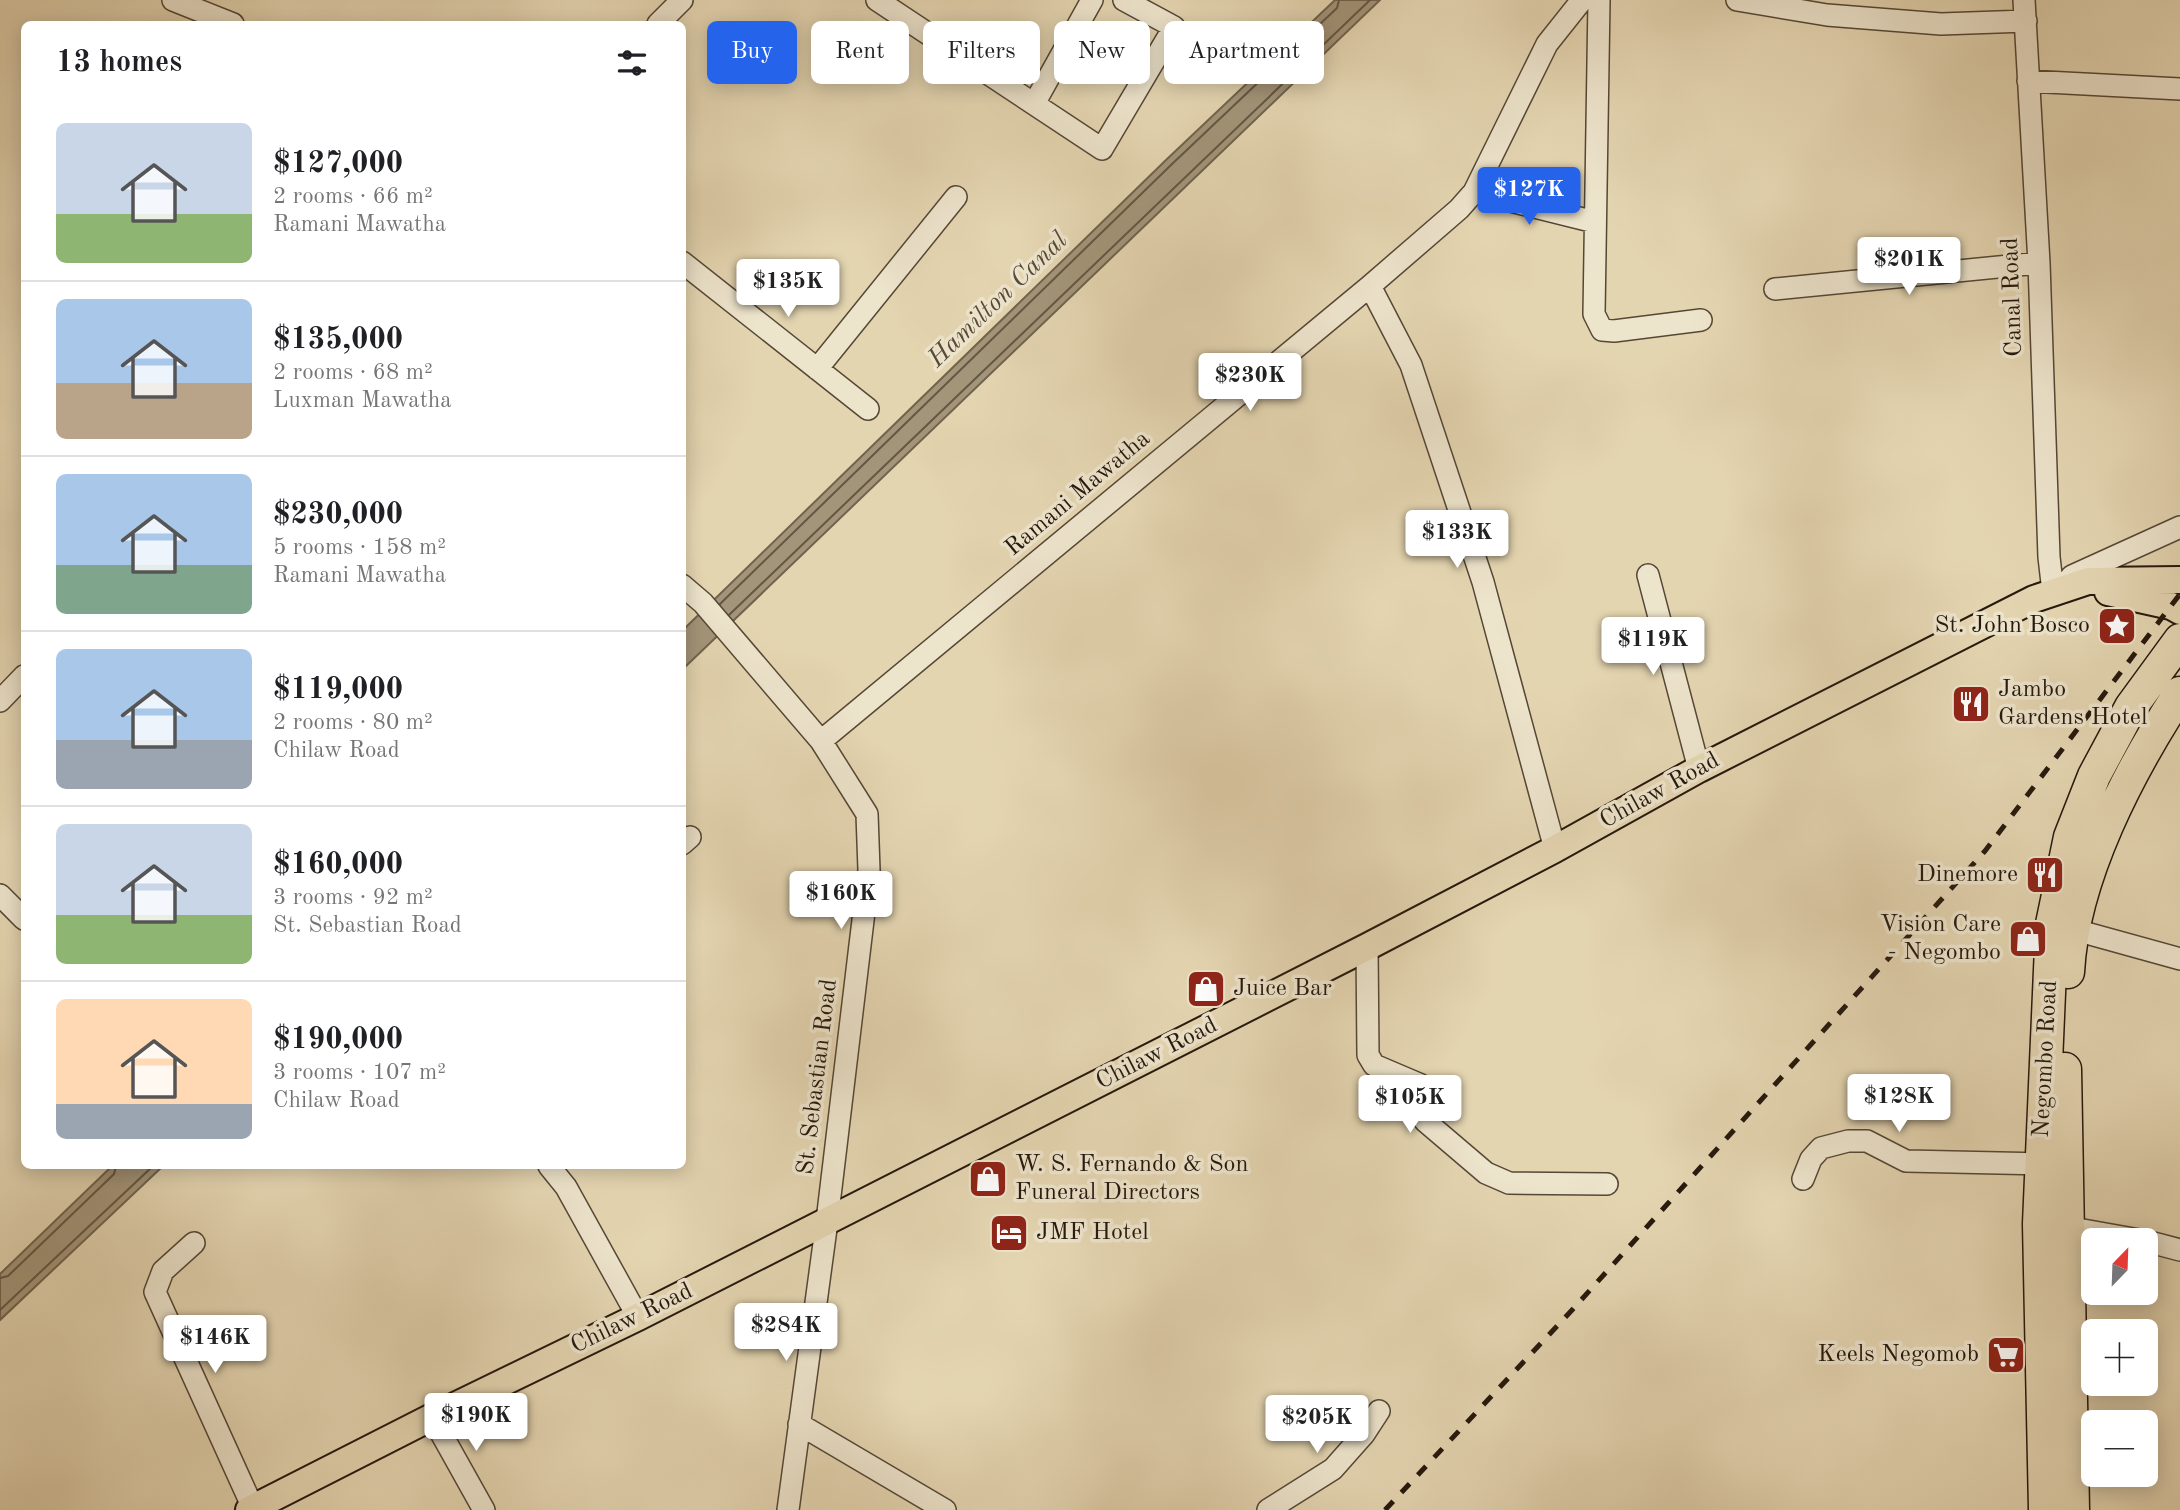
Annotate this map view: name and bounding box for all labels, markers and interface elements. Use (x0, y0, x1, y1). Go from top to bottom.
chip: Buy (707, 21, 797, 84)
chip: Rent (811, 21, 909, 84)
chip: Filters (923, 21, 1040, 84)
chip: New (1054, 21, 1150, 84)
chip: Apartment (1164, 21, 1324, 84)
icon: filters (613, 44, 651, 82)
text: 13 homes (56, 48, 182, 78)
text: $127,000 (273, 149, 403, 179)
icon: home (112, 151, 196, 235)
pin: $127K (1480, 168, 1578, 227)
text: $127K (1493, 178, 1565, 201)
text: 2 rooms · 66 m² (273, 185, 433, 208)
text: Ramani Mawatha (273, 213, 446, 236)
water label: Hamilton Canal (923, 227, 1073, 373)
street label: Canal Road (1999, 237, 2027, 357)
pin: $201K (1860, 238, 1958, 297)
text: $201K (1873, 248, 1945, 271)
pin: $135K (739, 260, 837, 319)
text: $135K (752, 270, 824, 293)
text: $135,000 (273, 325, 403, 355)
icon: home (112, 327, 196, 411)
pin: $230K (1201, 354, 1299, 413)
text: 2 rooms · 68 m² (273, 361, 433, 384)
text: $230K (1214, 364, 1286, 387)
text: Luxman Mawatha (273, 389, 452, 412)
street label: Ramani Mawatha (1001, 427, 1155, 561)
text: $230,000 (273, 500, 403, 530)
icon: home (112, 502, 196, 586)
pin: $133K (1408, 510, 1506, 570)
text: $133K (1421, 521, 1493, 544)
text: 5 rooms · 158 m² (273, 536, 446, 559)
text: Ramani Mawatha (273, 564, 446, 587)
place icon: St. John Bosco (2096, 605, 2138, 647)
place label: St. John Bosco (1934, 614, 2090, 638)
pin: $119K (1604, 618, 1702, 677)
text: $119K (1617, 628, 1689, 651)
text: $119,000 (273, 675, 403, 705)
icon: home (112, 677, 196, 761)
place label: Jambo Gardens Hotel (1998, 678, 2147, 730)
restaurant icon: Jambo Gardens Hotel (1950, 683, 1992, 725)
text: 2 rooms · 80 m² (273, 711, 433, 734)
text: Chilaw Road (273, 739, 400, 762)
street label: Chilaw Road (1596, 748, 1724, 834)
text: $160,000 (273, 850, 403, 880)
icon: home (112, 852, 196, 936)
restaurant icon: Dinemore (2024, 854, 2066, 896)
place label: Dinemore (1917, 863, 2018, 887)
pin: $160K (792, 872, 890, 931)
text: $160K (805, 882, 877, 905)
text: 3 rooms · 92 m² (273, 886, 433, 909)
place label: Vision Care - Negombo (1880, 913, 2001, 965)
text: St. Sebastian Road (273, 914, 462, 937)
shop icon: Vision Care - Negombo (2007, 918, 2049, 960)
shop icon: Juice Bar (1185, 968, 1227, 1010)
place label: Juice Bar (1233, 977, 1332, 1001)
street label: St. Sebastian Road (794, 978, 842, 1176)
street label: Negombo Road (2030, 980, 2062, 1138)
street label: Chilaw Road (1093, 1013, 1221, 1095)
text: $190,000 (273, 1025, 403, 1055)
icon: home (112, 1027, 196, 1111)
text: 3 rooms · 107 m² (273, 1061, 446, 1084)
pin: $128K (1850, 1074, 1948, 1134)
pin: $105K (1361, 1076, 1459, 1135)
text: $128K (1863, 1085, 1935, 1108)
text: $105K (1374, 1086, 1446, 1109)
text: Chilaw Road (273, 1089, 400, 1112)
place label: W. S. Fernando & Son Funeral Directors (1015, 1153, 1248, 1205)
shop icon: W. S. Fernando & Son Funeral Directors (967, 1158, 1009, 1200)
hotel icon: JMF Hotel (988, 1212, 1030, 1254)
place label: JMF Hotel (1036, 1221, 1149, 1245)
north arrow (2081, 1228, 2158, 1306)
map controls (2081, 1228, 2158, 1487)
street label: Chilaw Road (567, 1279, 697, 1359)
pin: $284K (737, 1304, 835, 1363)
text: $284K (750, 1314, 822, 1337)
pin: $146K (166, 1316, 264, 1375)
button: + (2081, 1319, 2158, 1396)
text: $146K (179, 1326, 251, 1349)
supermarket icon: Keels Negomob (1985, 1334, 2027, 1376)
place label: Keels Negomob (1818, 1343, 1979, 1367)
pin: $190K (427, 1394, 525, 1453)
pin: $205K (1268, 1396, 1366, 1455)
text: $190K (440, 1404, 512, 1427)
text: $205K (1281, 1406, 1353, 1429)
button: − (2081, 1410, 2158, 1487)

